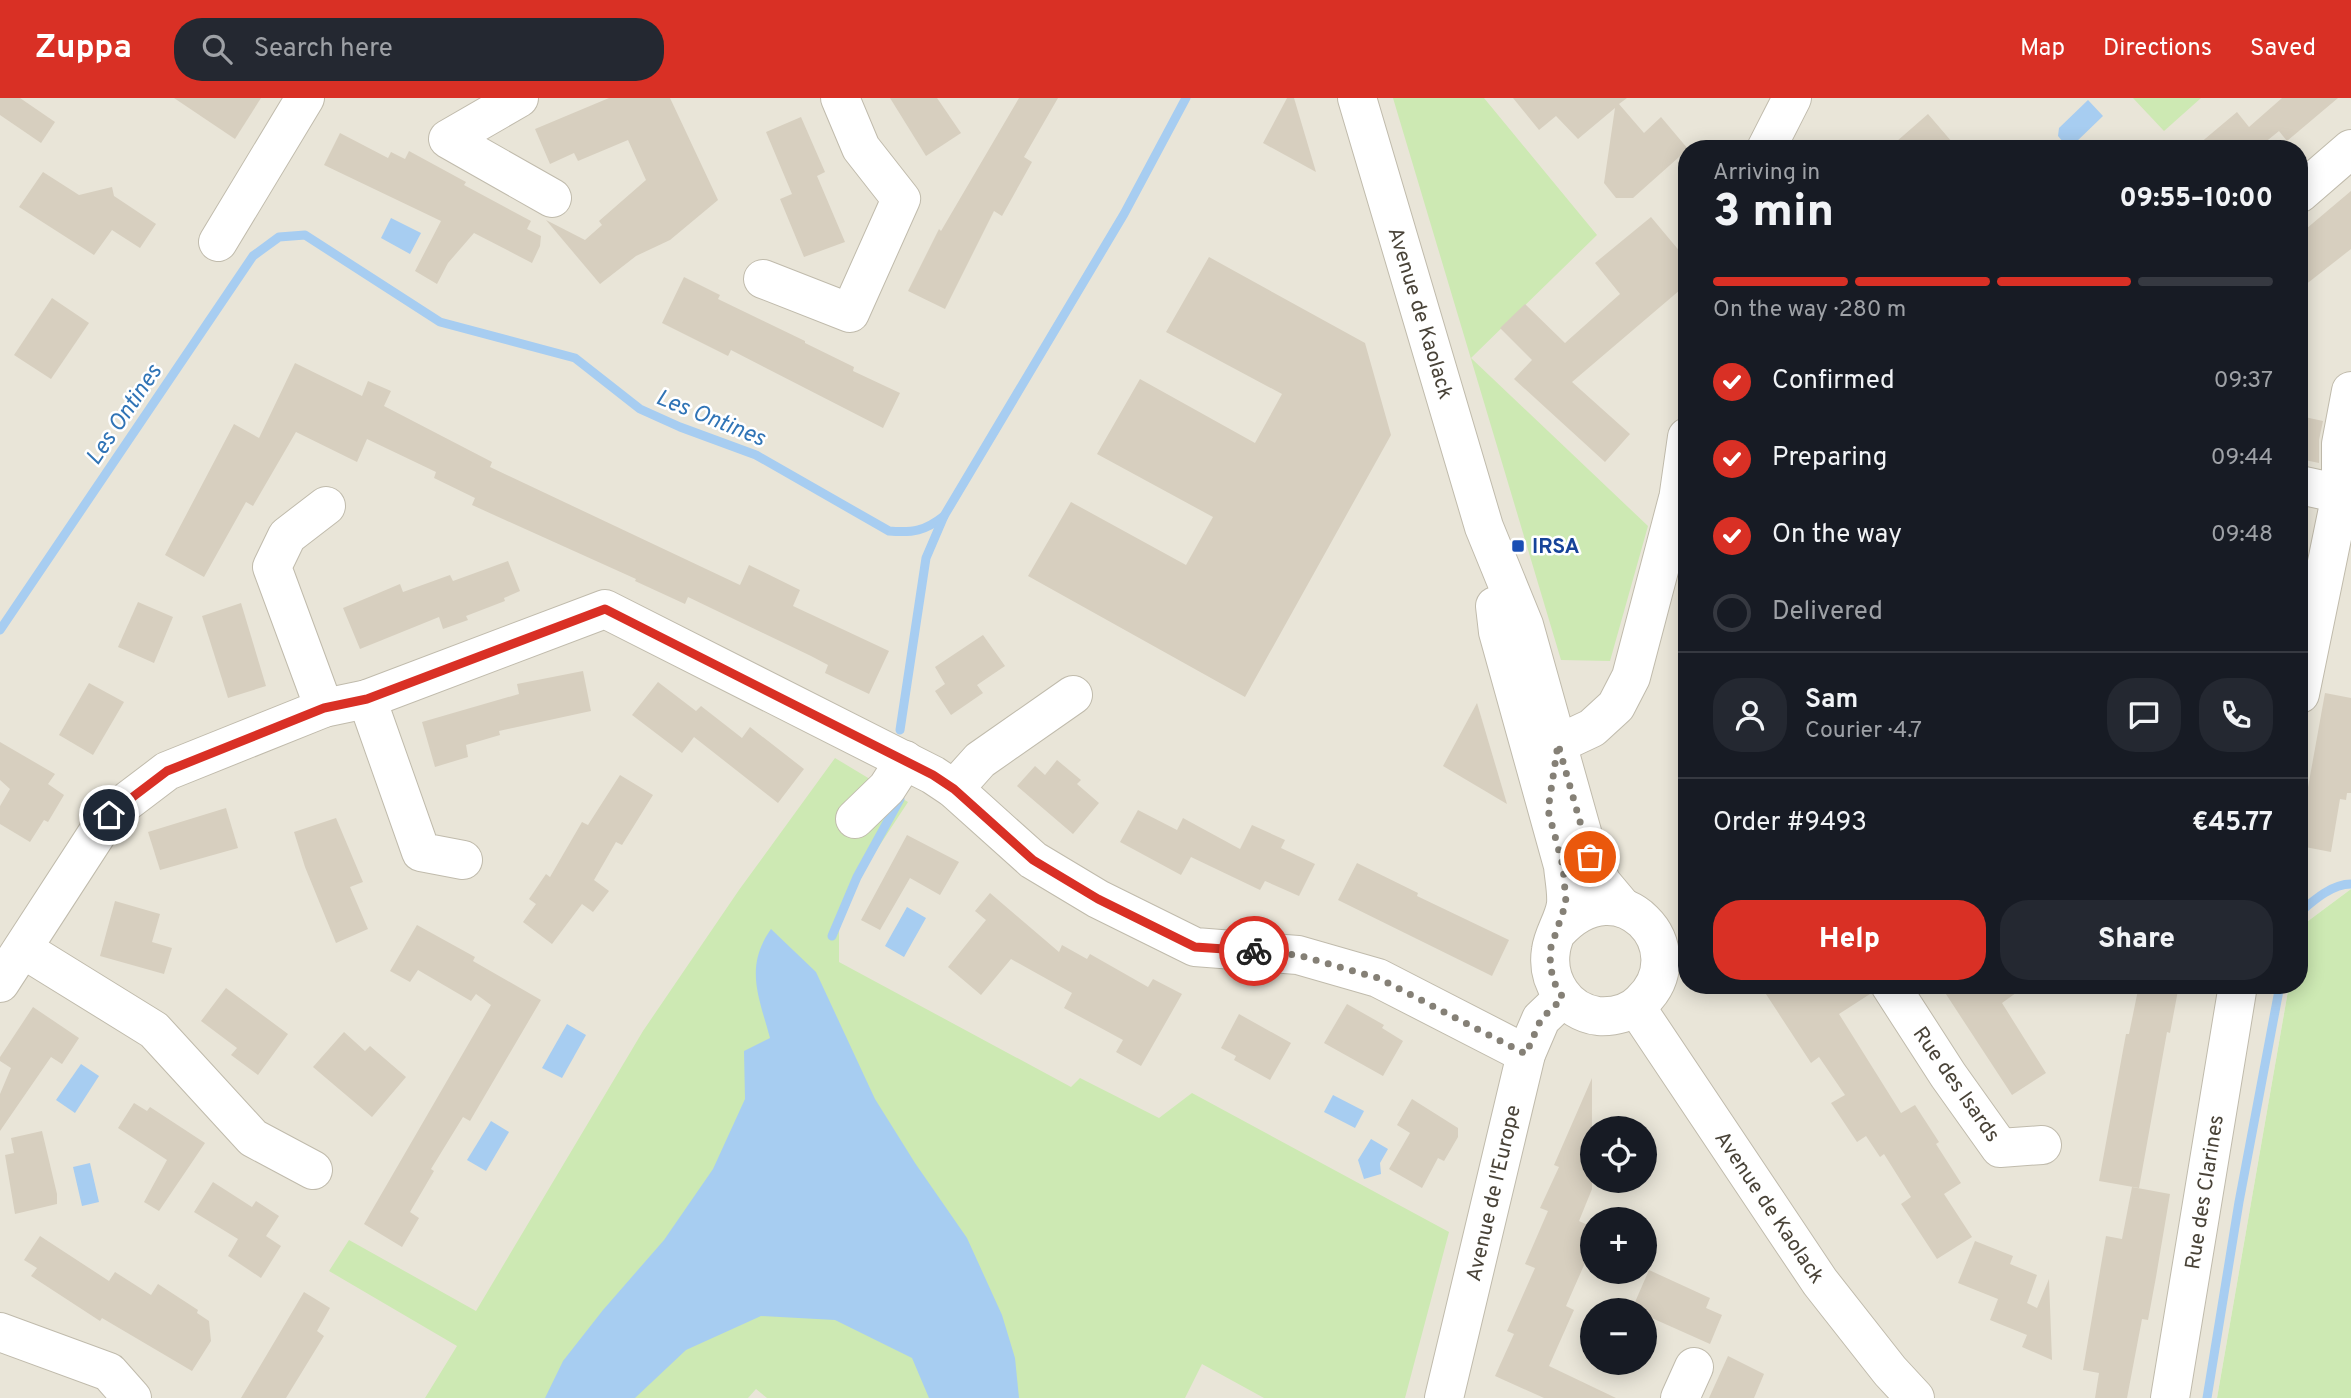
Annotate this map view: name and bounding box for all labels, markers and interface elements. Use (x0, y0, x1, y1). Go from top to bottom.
search box (174, 18, 664, 81)
text: Zuppa (35, 28, 132, 70)
icon: search (198, 30, 236, 68)
text: Search here (254, 33, 393, 66)
text: Map (2020, 34, 2065, 64)
text: Directions (2103, 34, 2212, 64)
text: Saved (2250, 34, 2316, 64)
text: Arriving in (1713, 159, 1820, 188)
text: 09:55–10:00 (2120, 183, 2273, 216)
text: 3 min (1713, 184, 1834, 243)
street label: Avenue de Kaolack (1381, 224, 1459, 403)
text: On the way · 280 m (1713, 296, 1906, 325)
water label: Les Ontines (81, 359, 170, 471)
icon: check (1713, 363, 1751, 401)
text: Confirmed (1772, 365, 1895, 398)
text: 09:37 (2214, 367, 2273, 396)
water label: Les Ontines (651, 384, 770, 455)
icon: check (1713, 440, 1751, 478)
text: Preparing (1772, 442, 1887, 475)
text: 09:44 (2211, 444, 2273, 473)
icon: check (1713, 517, 1751, 555)
text: On the way (1772, 519, 1902, 552)
text: 09:48 (2211, 521, 2273, 550)
place label: IRSA (1532, 534, 1580, 561)
marker: IRSA (1510, 538, 1526, 554)
text: Delivered (1772, 596, 1883, 629)
button: person (1713, 678, 1787, 752)
button: chat (2107, 678, 2181, 752)
button: phone (2199, 678, 2273, 752)
text: Sam (1805, 684, 1858, 717)
text: Courier · 4.7 (1805, 717, 1922, 746)
pin (79, 785, 139, 845)
icon: home (90, 796, 128, 834)
text: Order #9493 (1713, 807, 1867, 840)
text: €45.77 (2192, 807, 2273, 840)
pin (1560, 827, 1620, 887)
icon: bag (1571, 838, 1609, 876)
button: Help (1713, 900, 1986, 980)
button: Share (2000, 900, 2273, 980)
courier (1219, 916, 1289, 986)
icon: bike (1235, 932, 1273, 970)
street label: Rue des Isards (1906, 1022, 2006, 1148)
street label: Avenue de l'Europe (1461, 1102, 1528, 1284)
street label: Rue des Clarines (2180, 1113, 2231, 1271)
map controls (1580, 1116, 1657, 1375)
button: locate (1580, 1116, 1657, 1193)
street label: Avenue de Kaolack (1708, 1126, 1830, 1289)
button: + (1580, 1207, 1657, 1284)
button: − (1580, 1298, 1657, 1375)

